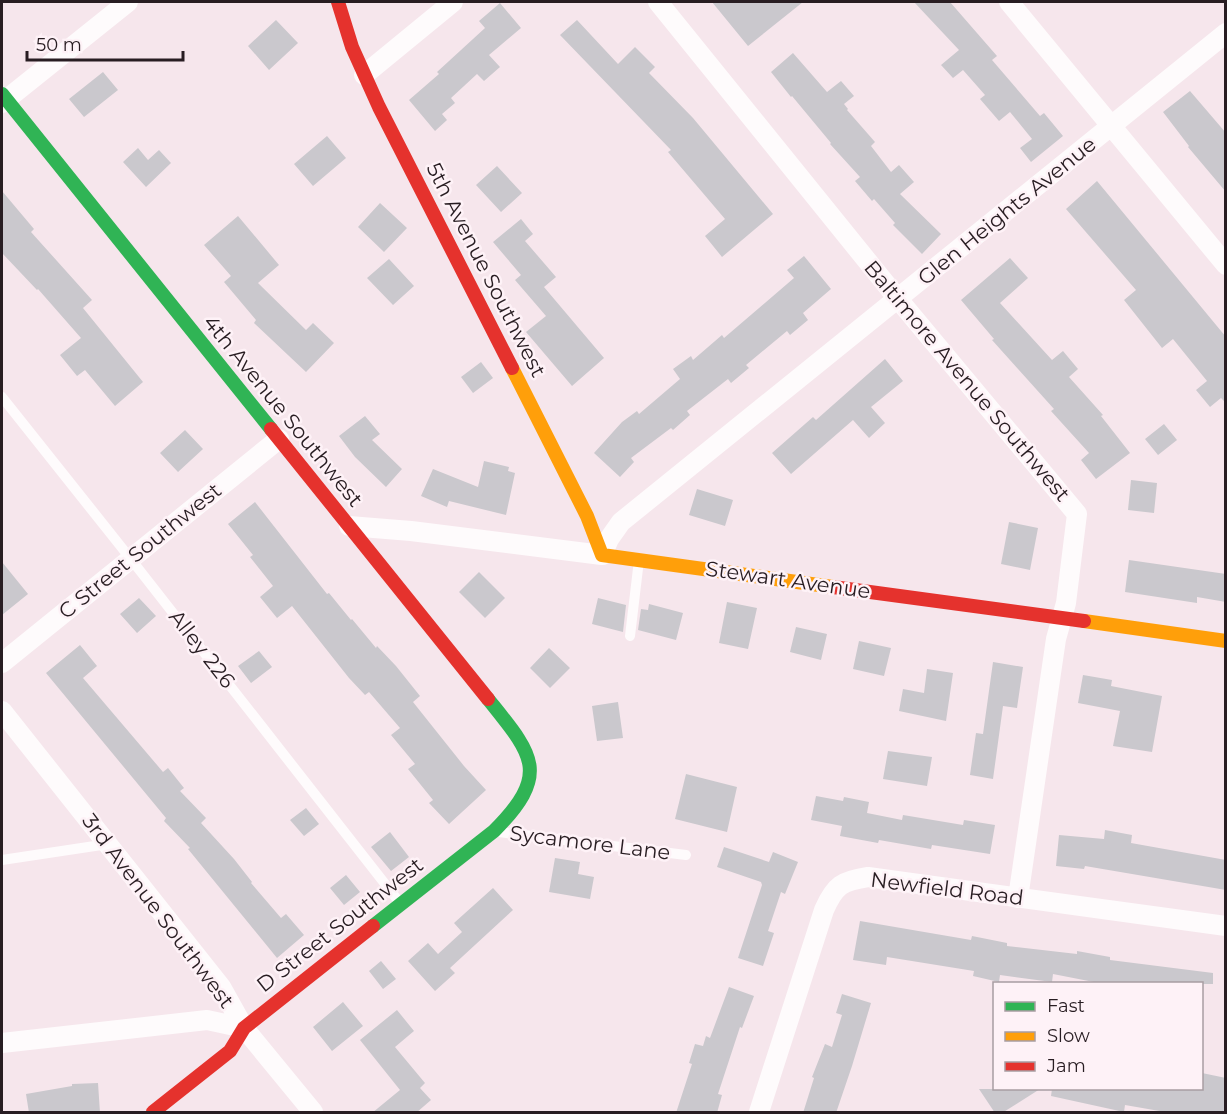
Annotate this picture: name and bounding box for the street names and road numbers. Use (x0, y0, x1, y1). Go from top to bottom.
street label: Glen Heights Avenue (913, 131, 1101, 290)
street label: 5th Avenue Southwest (421, 158, 551, 381)
street label: Baltimore Avenue Southwest (859, 255, 1076, 506)
street label: 4th Avenue Southwest (198, 310, 368, 511)
street label: C Street Southwest (53, 477, 226, 624)
street label: Stewart Avenue (704, 556, 872, 603)
street label: Alley 226 (164, 605, 241, 693)
street label: 3rd Avenue Southwest (77, 809, 240, 1013)
street label: Sycamore Lane (508, 820, 672, 865)
street label: D Street Southwest (252, 852, 428, 997)
street label: Newfield Road (869, 867, 1025, 910)

